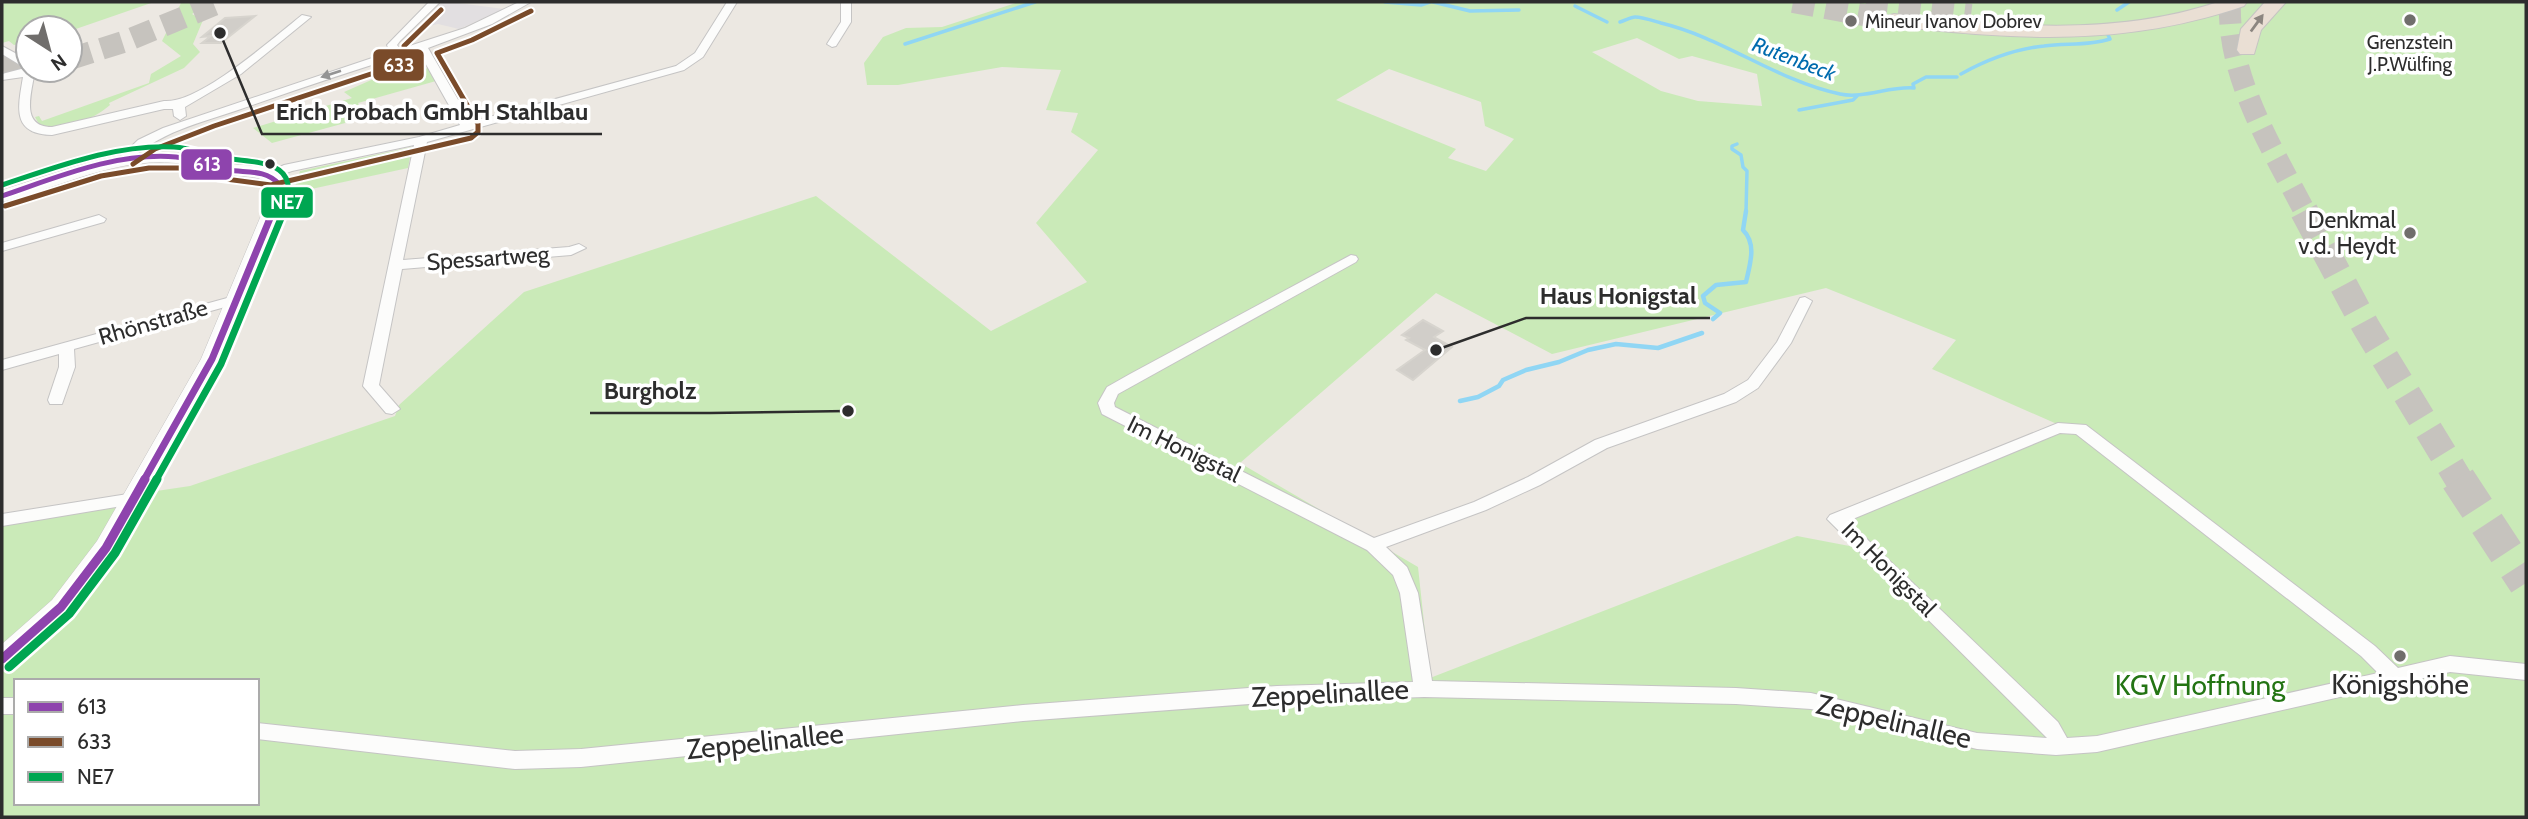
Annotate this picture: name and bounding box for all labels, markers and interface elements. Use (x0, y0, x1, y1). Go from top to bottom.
place label: Mineur Ivanov Dobrev (1865, 10, 2043, 33)
marker: Grenzstein J.P.Wülfing (2402, 12, 2418, 28)
marker: Mineur Ivanov Dobrev (1843, 13, 1859, 29)
north arrow (14, 14, 84, 84)
one-way arrow (2250, 14, 2264, 32)
water label: Rutenbeck (1749, 31, 1840, 86)
place label: Grenzstein J.P.Wülfing (2367, 31, 2453, 76)
line badge: 633 (372, 48, 425, 82)
text: N (47, 49, 71, 76)
text: 633 (383, 54, 415, 77)
one-way arrow (321, 69, 342, 80)
callout: Erich Probach GmbH Stahlbau (262, 89, 602, 134)
text: Erich Probach GmbH Stahlbau (276, 97, 588, 126)
line badge: 613 (180, 148, 233, 181)
text: 613 (193, 153, 221, 176)
unlabelled marker (263, 157, 277, 171)
line badge: NE7 (260, 186, 314, 219)
text: NE7 (270, 191, 304, 214)
place label: Denkmal v.d. Heydt (2298, 206, 2397, 260)
marker: Denkmal v.d. Heydt (2402, 225, 2418, 241)
street label: Spessartweg (426, 240, 551, 276)
callout: Haus Honigstal (1526, 273, 1710, 318)
text: Haus Honigstal (1540, 281, 1696, 310)
street label: Rhönstraße (95, 293, 211, 351)
callout: Burgholz (590, 368, 710, 413)
text: Burgholz (604, 376, 696, 405)
street label: Im Honigstal (1123, 410, 1246, 489)
street label: Im Honigstal (1836, 516, 1943, 623)
marker: Königshöhe (2392, 648, 2408, 664)
place label: Königshöhe (2331, 667, 2469, 701)
park label: KGV Hoffnung (2115, 668, 2286, 702)
street label: Zeppelinallee (1250, 672, 1410, 714)
legend (14, 679, 259, 805)
street label: Zeppelinallee (1813, 687, 1975, 755)
text: 613 (77, 694, 107, 719)
street label: Zeppelinallee (685, 716, 845, 766)
text: 633 (77, 729, 112, 754)
text: NE7 (77, 764, 114, 789)

